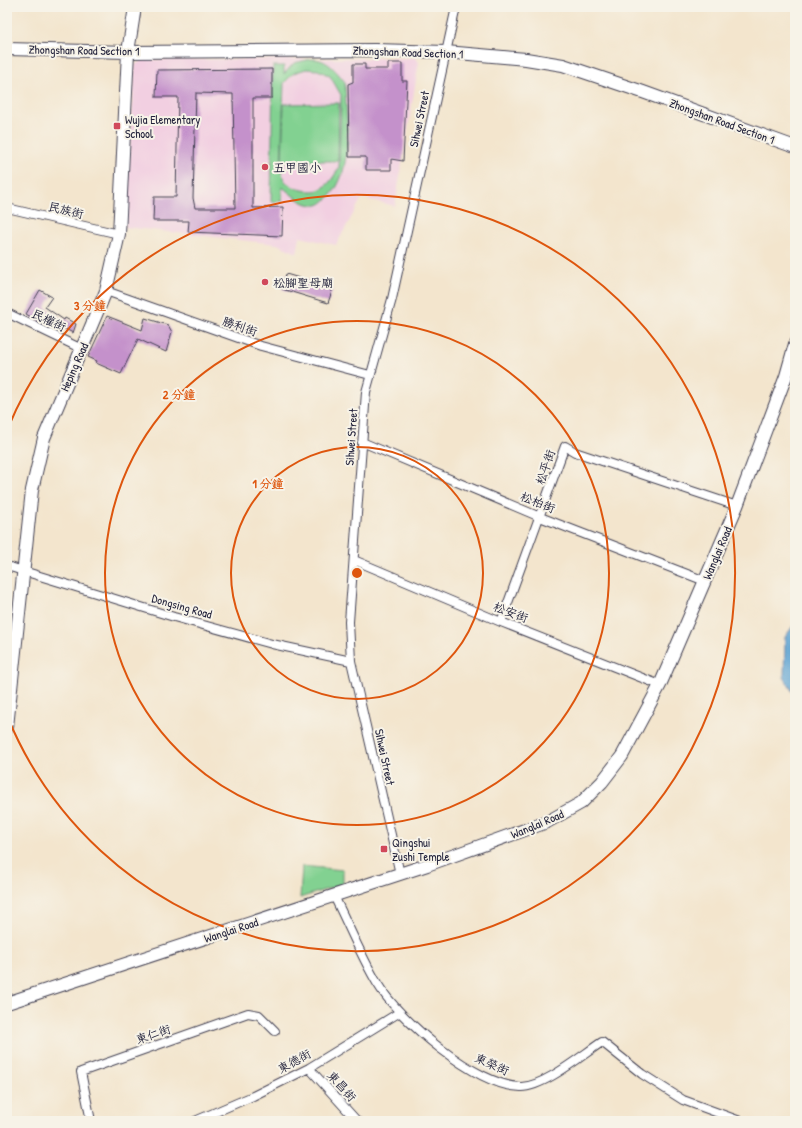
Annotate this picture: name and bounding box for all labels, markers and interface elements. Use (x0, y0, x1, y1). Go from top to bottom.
street label: Zhongshan Road Section 1 (28, 41, 140, 59)
street label: Zhongshan Road Section 1 (352, 42, 464, 62)
street label: Sihwei Street (405, 89, 433, 149)
street label: Zhongshan Road Section 1 (667, 94, 777, 148)
place label: Wujia Elementary School (125, 111, 200, 142)
marker: Wujia Elementary School (112, 121, 122, 131)
place label: 五甲國小 (273, 159, 321, 176)
marker: 五甲國小 (260, 162, 270, 172)
street label: 民族街 (47, 198, 85, 222)
place label: 松腳聖母廟 (273, 274, 333, 291)
marker: 松腳聖母廟 (260, 277, 270, 287)
text: 3 分鐘 (74, 297, 106, 314)
street label: 民權街 (29, 305, 69, 335)
street label: 勝利街 (220, 312, 260, 340)
street label: Heping Road (56, 340, 92, 394)
text: 2 分鐘 (163, 386, 195, 403)
street label: Sihwei Street (341, 407, 362, 466)
street label: 松平街 (531, 447, 559, 487)
text: 1 分鐘 (252, 475, 284, 492)
street label: 松柏街 (518, 487, 558, 517)
street label: Wanglai Road (698, 524, 736, 582)
centre of rings (350, 566, 364, 580)
street label: Dongsing Road (150, 589, 214, 623)
street label: 松安街 (491, 598, 531, 626)
street label: Sihwei Street (371, 727, 399, 787)
street label: Wanglai Road (508, 805, 566, 843)
place label: Qingshui Zushi Temple (392, 834, 450, 865)
marker: Qingshui Zushi Temple (379, 844, 389, 854)
street label: Wanglai Road (202, 913, 260, 947)
street label: 東仁街 (133, 1020, 173, 1048)
street label: 東德街 (274, 1045, 314, 1077)
street label: 東榮街 (472, 1049, 512, 1079)
street label: 東昌街 (324, 1067, 360, 1105)

